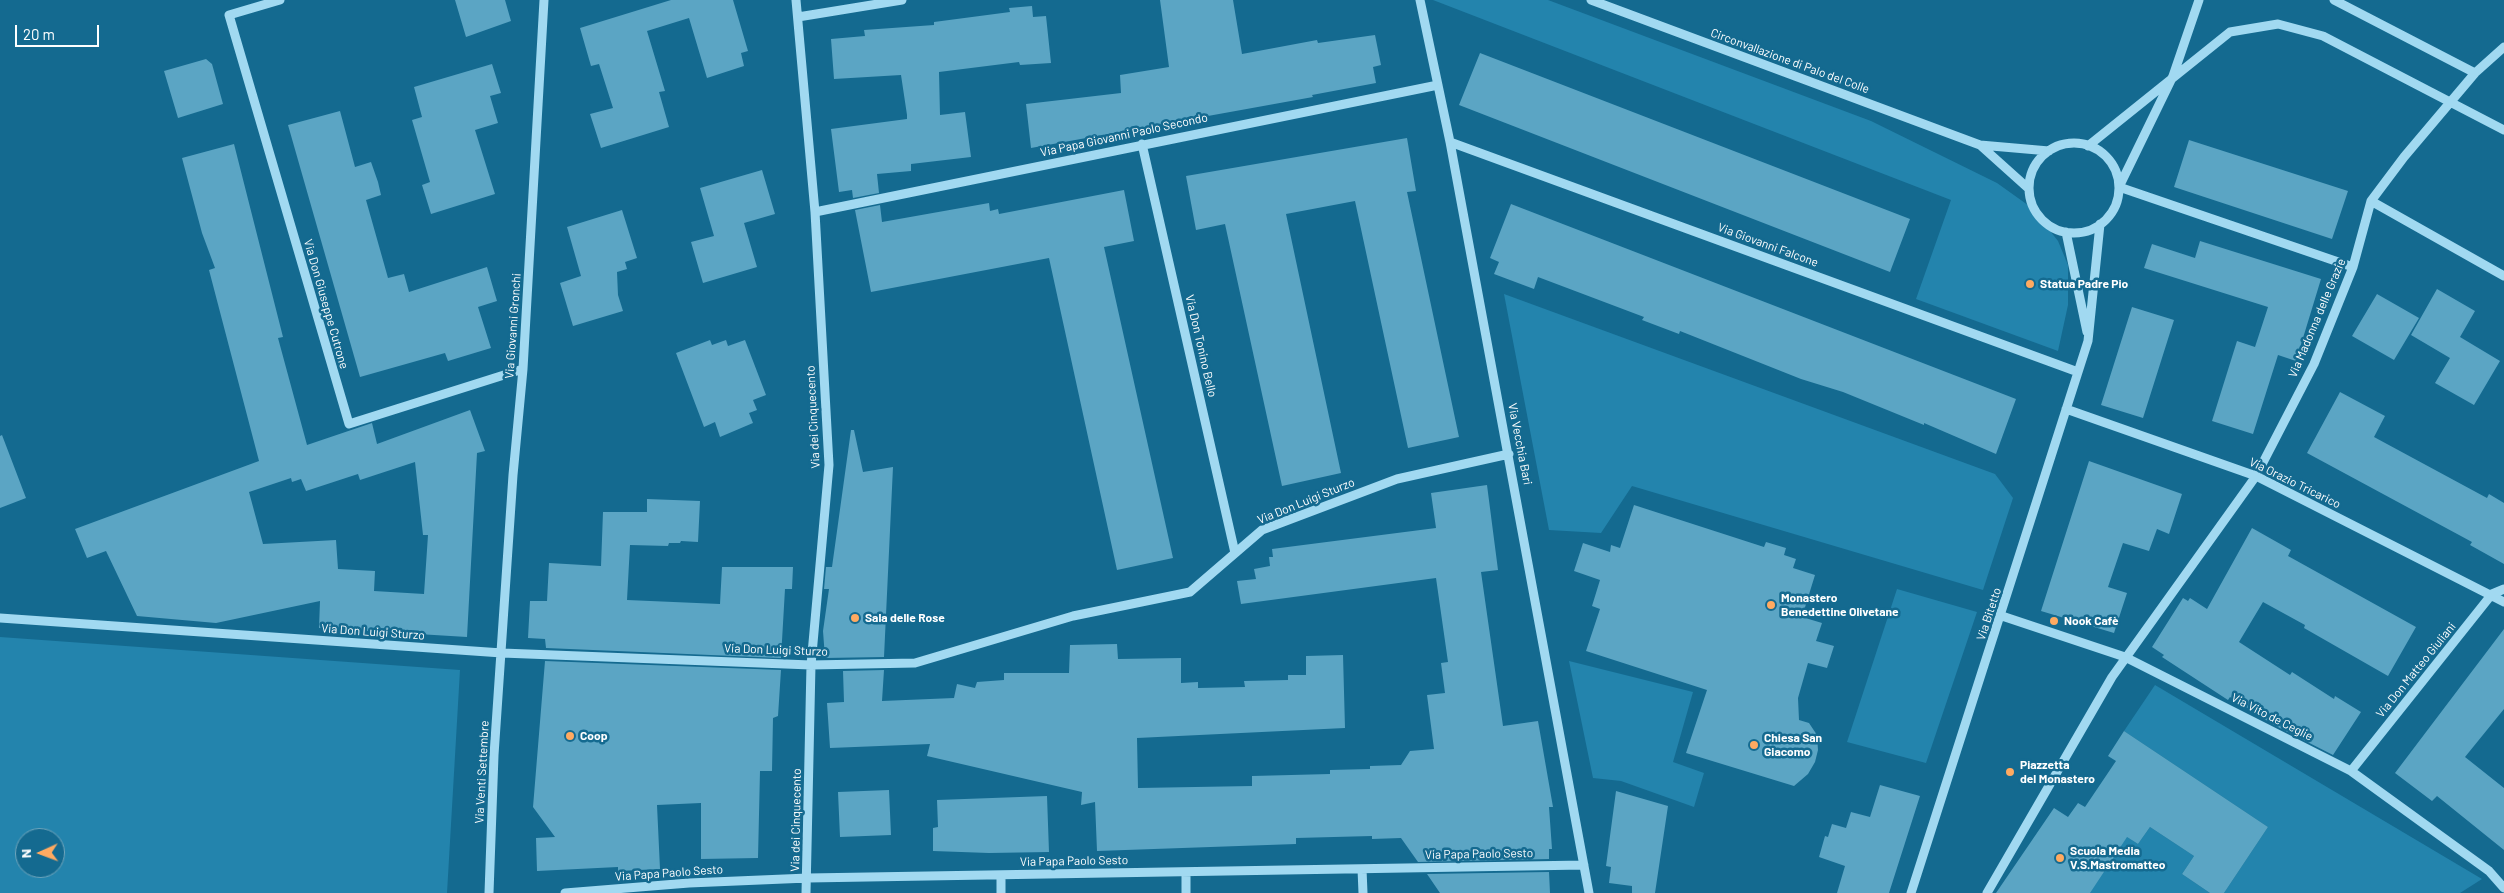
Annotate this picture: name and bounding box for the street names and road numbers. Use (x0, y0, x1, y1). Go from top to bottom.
street label: Circonvallazione di Palo del Colle (1709, 26, 1871, 96)
street label: Via Papa Giovanni Paolo Secondo (1039, 110, 1209, 160)
street label: Via Giovanni Falcone (1716, 220, 1820, 270)
street label: Via Don Giuseppe Cutrone (301, 238, 351, 370)
street label: Via Madonna delle Grazie (2285, 256, 2349, 380)
street label: Via Giovanni Gronchi (502, 273, 524, 379)
street label: Via Don Tonino Bello (1182, 293, 1220, 399)
street label: Via dei Cinquecento (803, 365, 823, 469)
street label: Via Vecchia Bari (1505, 402, 1535, 486)
street label: Via Orazio Tricarico (2247, 455, 2343, 511)
street label: Via Don Luigi Sturzo (1255, 475, 1357, 527)
street label: Via Bitetto (1974, 586, 2004, 642)
street label: Via Don Matteo Giuliani (2373, 619, 2459, 721)
street label: Via Don Luigi Sturzo (321, 621, 425, 643)
street label: Via Don Luigi Sturzo (724, 641, 828, 659)
street label: Via Vito de Ceglie (2229, 690, 2315, 744)
street label: Via Venti Settembre (472, 720, 492, 824)
street label: Via dei Cinquecento (788, 768, 804, 872)
street label: Via Papa Paolo Sesto (1425, 846, 1533, 862)
street label: Via Papa Paolo Sesto (1020, 853, 1128, 869)
street label: Via Papa Paolo Sesto (615, 862, 723, 884)

